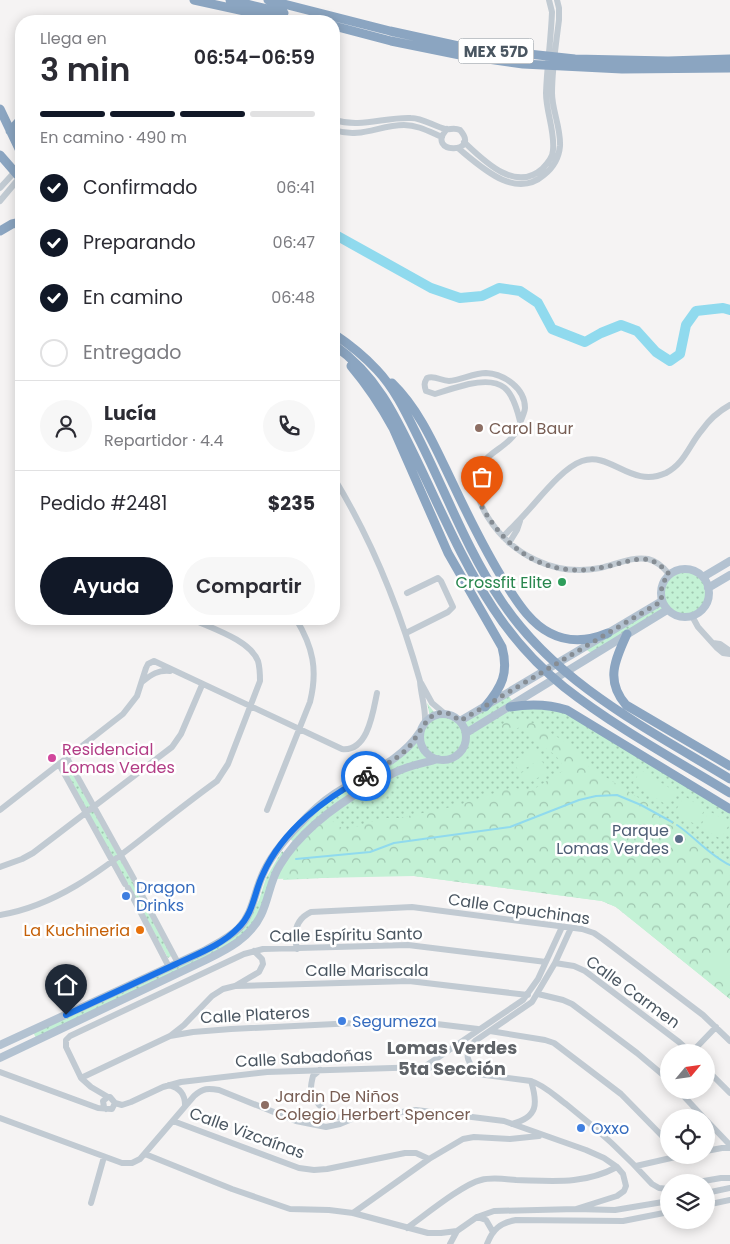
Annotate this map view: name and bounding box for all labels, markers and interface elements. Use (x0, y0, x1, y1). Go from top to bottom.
text: Llega en (40, 27, 107, 50)
road number: MEX 57D (458, 38, 534, 64)
text: 06:54–06:59 (194, 44, 315, 71)
text: 3 min (40, 47, 130, 92)
text: En camino · 490 m (40, 126, 187, 149)
icon: check (40, 174, 68, 202)
text: Confirmado (83, 174, 197, 201)
text: 06:41 (276, 176, 315, 199)
icon: check (40, 229, 68, 257)
text: Preparando (83, 229, 196, 256)
text: 06:47 (273, 231, 315, 254)
icon: check (40, 284, 68, 312)
text: En camino (83, 284, 183, 311)
text: 06:48 (271, 286, 315, 309)
text: Entregado (83, 339, 181, 366)
button: person (40, 400, 92, 452)
text: Lucía (104, 400, 156, 427)
button: phone (263, 400, 315, 452)
place label: Carol Baur (489, 417, 573, 440)
marker: Carol Baur (473, 422, 485, 434)
text: Repartidor · 4.4 (104, 429, 223, 452)
pin (461, 456, 503, 507)
icon: bag (468, 463, 496, 491)
text: Pedido #2481 (40, 490, 167, 517)
text: $235 (268, 490, 315, 517)
button: Ayuda (40, 557, 173, 615)
button: Compartir (183, 557, 315, 615)
place label: Crossfit Elite (456, 571, 552, 594)
marker: Crossfit Elite (556, 576, 568, 588)
place label: Residencial Lomas Verdes (62, 738, 175, 779)
courier (341, 751, 391, 801)
marker: Residencial Lomas Verdes (46, 752, 58, 764)
icon: bike (352, 762, 380, 790)
place label: Parque Lomas Verdes (556, 819, 669, 860)
marker: Parque Lomas Verdes (673, 833, 685, 845)
place label: Dragon Drinks (136, 876, 195, 917)
street label: Calle Capuchinas (447, 888, 591, 930)
marker: Dragon Drinks (120, 890, 132, 902)
place label: La Kuchineria (23, 919, 130, 942)
street label: Calle Espíritu Santo (269, 922, 423, 948)
marker: La Kuchineria (134, 924, 146, 936)
street label: Calle Carmen (581, 950, 685, 1034)
street label: Calle Mariscala (305, 959, 429, 982)
pin (45, 964, 87, 1015)
icon: home (52, 971, 80, 999)
street label: Calle Plateros (200, 1001, 310, 1029)
place label: Segumeza (352, 1010, 437, 1033)
marker: Segumeza (336, 1015, 348, 1027)
district label: Lomas Verdes 5ta Sección (387, 1035, 517, 1081)
street label: Calle Sabadoñas (235, 1043, 373, 1073)
north arrow (660, 1044, 715, 1099)
map controls (660, 1044, 715, 1229)
place label: Jardin De Niños Colegio Herbert Spencer (275, 1085, 470, 1126)
marker: Jardin De Niños Colegio Herbert Spencer (259, 1099, 271, 1111)
street label: Calle Vizcaínas (186, 1101, 308, 1165)
button: locate (660, 1109, 715, 1164)
place label: Oxxo (591, 1117, 629, 1140)
marker: Oxxo (575, 1122, 587, 1134)
button: layers (660, 1174, 715, 1229)

